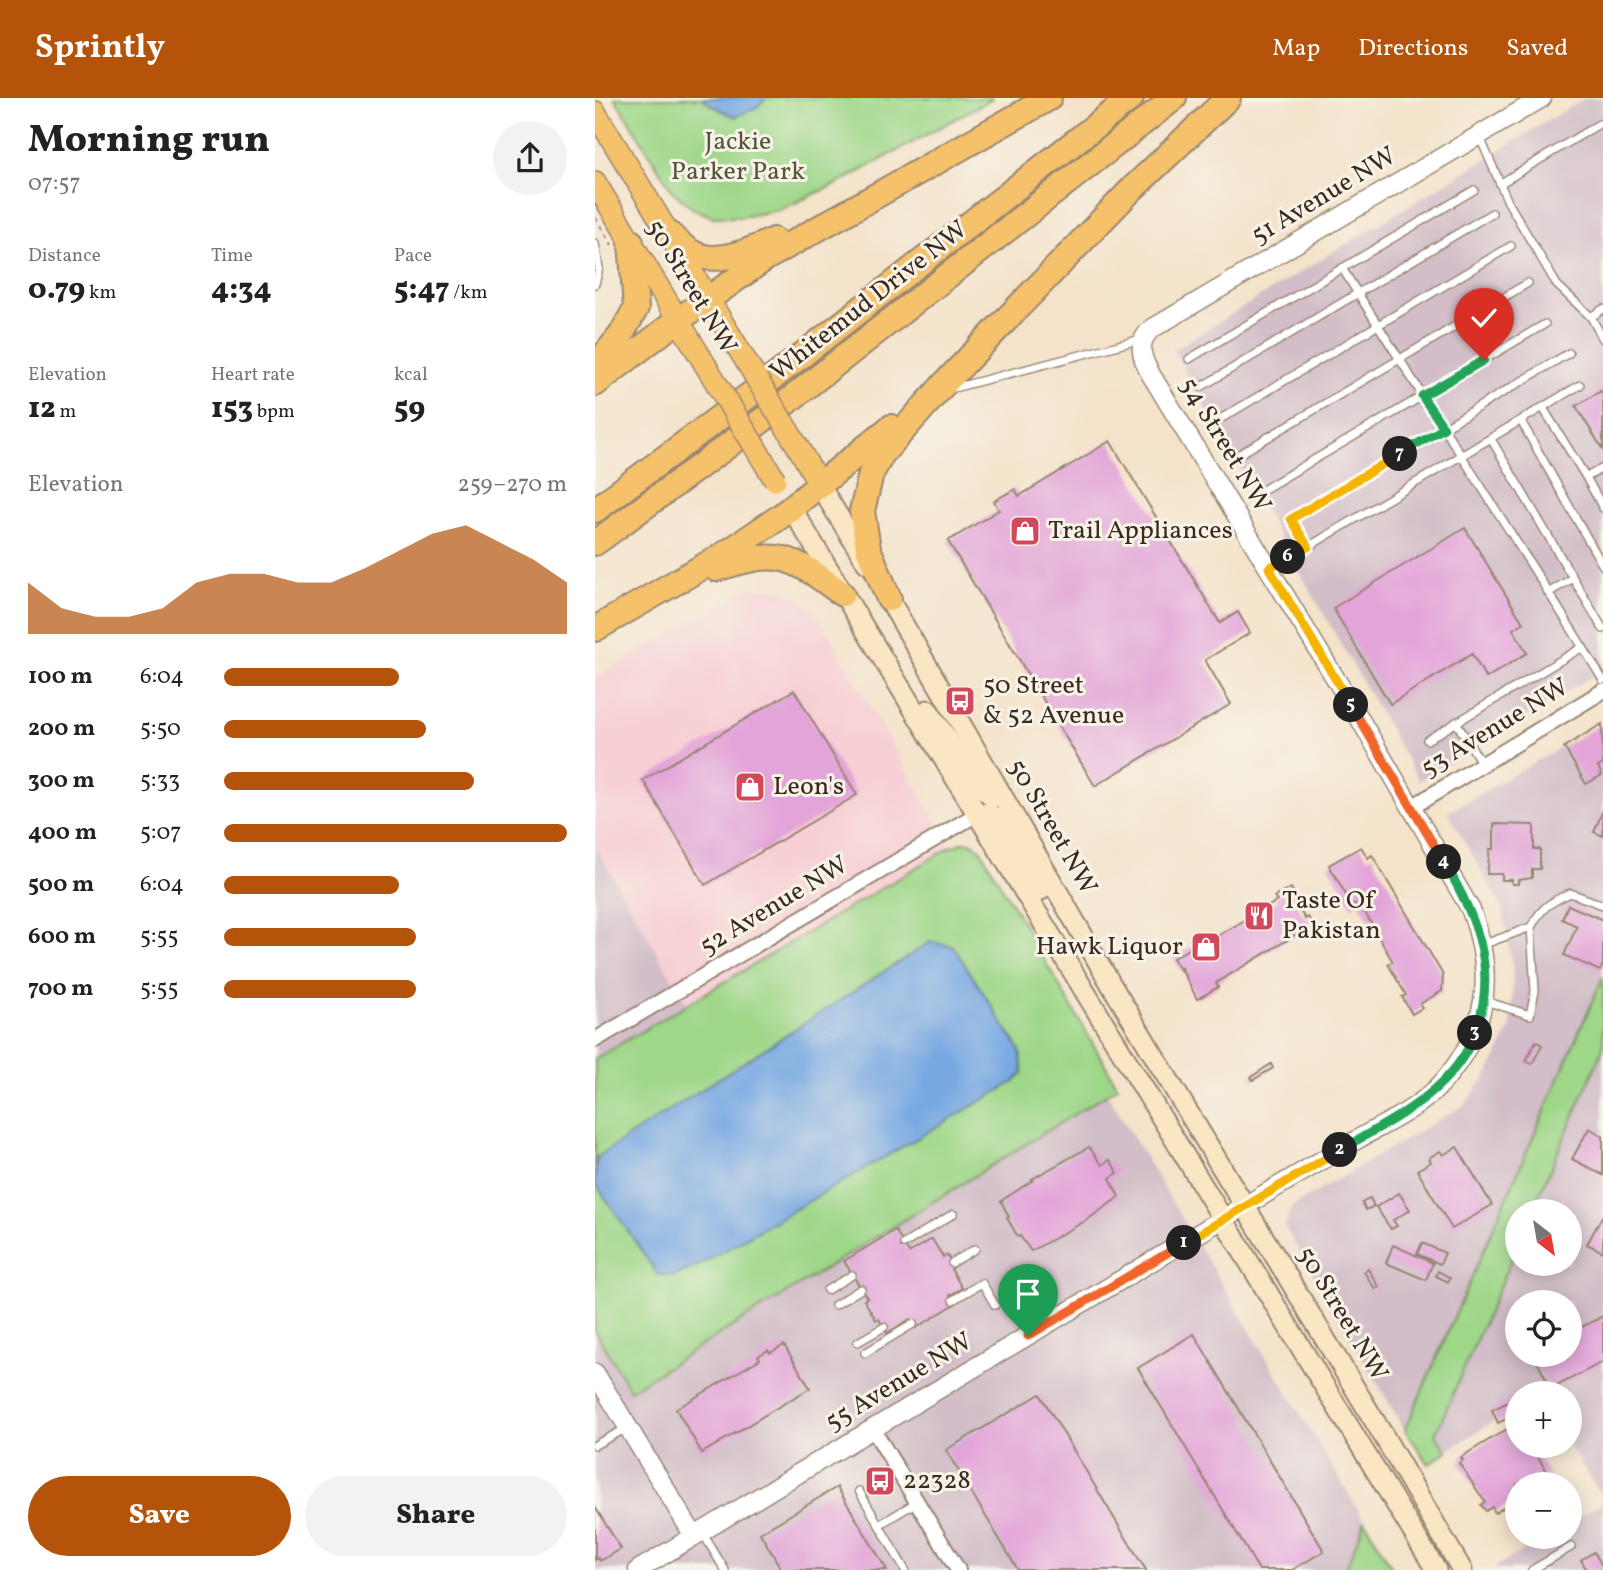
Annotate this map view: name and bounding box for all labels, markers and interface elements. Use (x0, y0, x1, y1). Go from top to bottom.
text: Sprintly (35, 26, 165, 72)
text: Map (1272, 32, 1320, 66)
text: Directions (1358, 32, 1468, 66)
text: Saved (1506, 32, 1568, 66)
text: Morning run (28, 115, 270, 168)
button: share (493, 121, 567, 195)
park label: Jackie Parker Park (671, 124, 805, 190)
street label: 51 Avenue NW (1245, 138, 1403, 254)
text: 07:57 (28, 168, 81, 200)
street label: Whitemud Drive NW (763, 212, 975, 390)
street label: 50 Street NW (637, 213, 745, 361)
text: Distance (28, 243, 101, 269)
text: Time (211, 243, 253, 269)
text: Pace (394, 243, 432, 269)
text: 0.79 (28, 269, 85, 311)
text: 4:34 (211, 269, 272, 311)
text: 5:47 (394, 269, 450, 311)
text: km (85, 280, 116, 306)
text: /km (450, 280, 487, 306)
pin (1454, 288, 1514, 360)
icon: check (1465, 299, 1503, 337)
text: Elevation (28, 362, 107, 388)
text: Heart rate (211, 362, 295, 388)
text: kcal (394, 362, 428, 388)
street label: 54 Street NW (1170, 371, 1280, 519)
text: 12 (28, 388, 56, 430)
text: 153 (211, 388, 253, 430)
text: 59 (394, 388, 425, 430)
text: m (56, 399, 76, 425)
text: bpm (253, 399, 295, 425)
pin: 7 (1383, 436, 1417, 472)
text: 7 (1395, 440, 1404, 466)
text: Elevation (28, 469, 124, 501)
text: 259–270 m (458, 469, 567, 501)
place label: Trail Appliances (1048, 513, 1233, 549)
shop icon: Trail Appliances (1008, 514, 1042, 548)
pin: 6 (1271, 540, 1305, 574)
text: 6 (1282, 543, 1293, 569)
text: 100 m (28, 661, 93, 693)
text: 6:04 (140, 661, 184, 693)
place label: 50 Street & 52 Avenue (983, 668, 1124, 734)
street label: 53 Avenue NW (1414, 670, 1576, 786)
bus stop icon: 50 Street & 52 Avenue (943, 684, 977, 718)
pin: 5 (1333, 688, 1369, 722)
text: 5 (1346, 691, 1355, 717)
text: 200 m (28, 713, 95, 745)
text: 5:50 (140, 713, 181, 745)
street label: 50 Street NW (999, 752, 1105, 902)
text: 300 m (28, 765, 95, 797)
text: 5:33 (140, 765, 180, 797)
place label: Leon's (773, 769, 844, 805)
shop icon: Leon's (733, 770, 767, 804)
text: 400 m (28, 817, 97, 849)
text: 5:07 (140, 817, 181, 849)
pin: 4 (1427, 844, 1461, 880)
street label: 52 Avenue NW (693, 847, 855, 965)
text: 4 (1438, 848, 1449, 874)
text: 500 m (28, 869, 94, 901)
text: 6:04 (140, 869, 184, 901)
place label: Taste Of Pakistan (1282, 883, 1381, 949)
restaurant icon: Taste Of Pakistan (1242, 899, 1276, 933)
text: 600 m (28, 921, 96, 953)
text: 5:55 (140, 921, 179, 953)
place label: Hawk Liquor (1036, 929, 1183, 965)
shop icon: Hawk Liquor (1189, 930, 1223, 964)
text: 700 m (28, 973, 94, 1005)
text: 5:55 (140, 973, 179, 1005)
pin: 3 (1457, 1016, 1493, 1051)
text: 3 (1470, 1019, 1479, 1045)
pin: 2 (1323, 1132, 1357, 1168)
text: 2 (1335, 1136, 1344, 1162)
north arrow (1505, 1199, 1582, 1276)
map controls (1505, 1199, 1582, 1549)
pin: 1 (1167, 1226, 1201, 1260)
text: 1 (1180, 1229, 1187, 1255)
street label: 50 Street NW (1288, 1240, 1396, 1388)
pin (998, 1264, 1058, 1336)
icon: arrive (1009, 1275, 1047, 1313)
button: locate (1505, 1290, 1582, 1367)
street label: 55 Avenue NW (819, 1324, 979, 1440)
button: + (1505, 1381, 1582, 1458)
place label: 22328 (903, 1463, 971, 1499)
bus stop icon: 22328 (863, 1464, 897, 1498)
button: − (1505, 1472, 1582, 1549)
button: Save (28, 1476, 291, 1556)
button: Share (305, 1476, 567, 1556)

